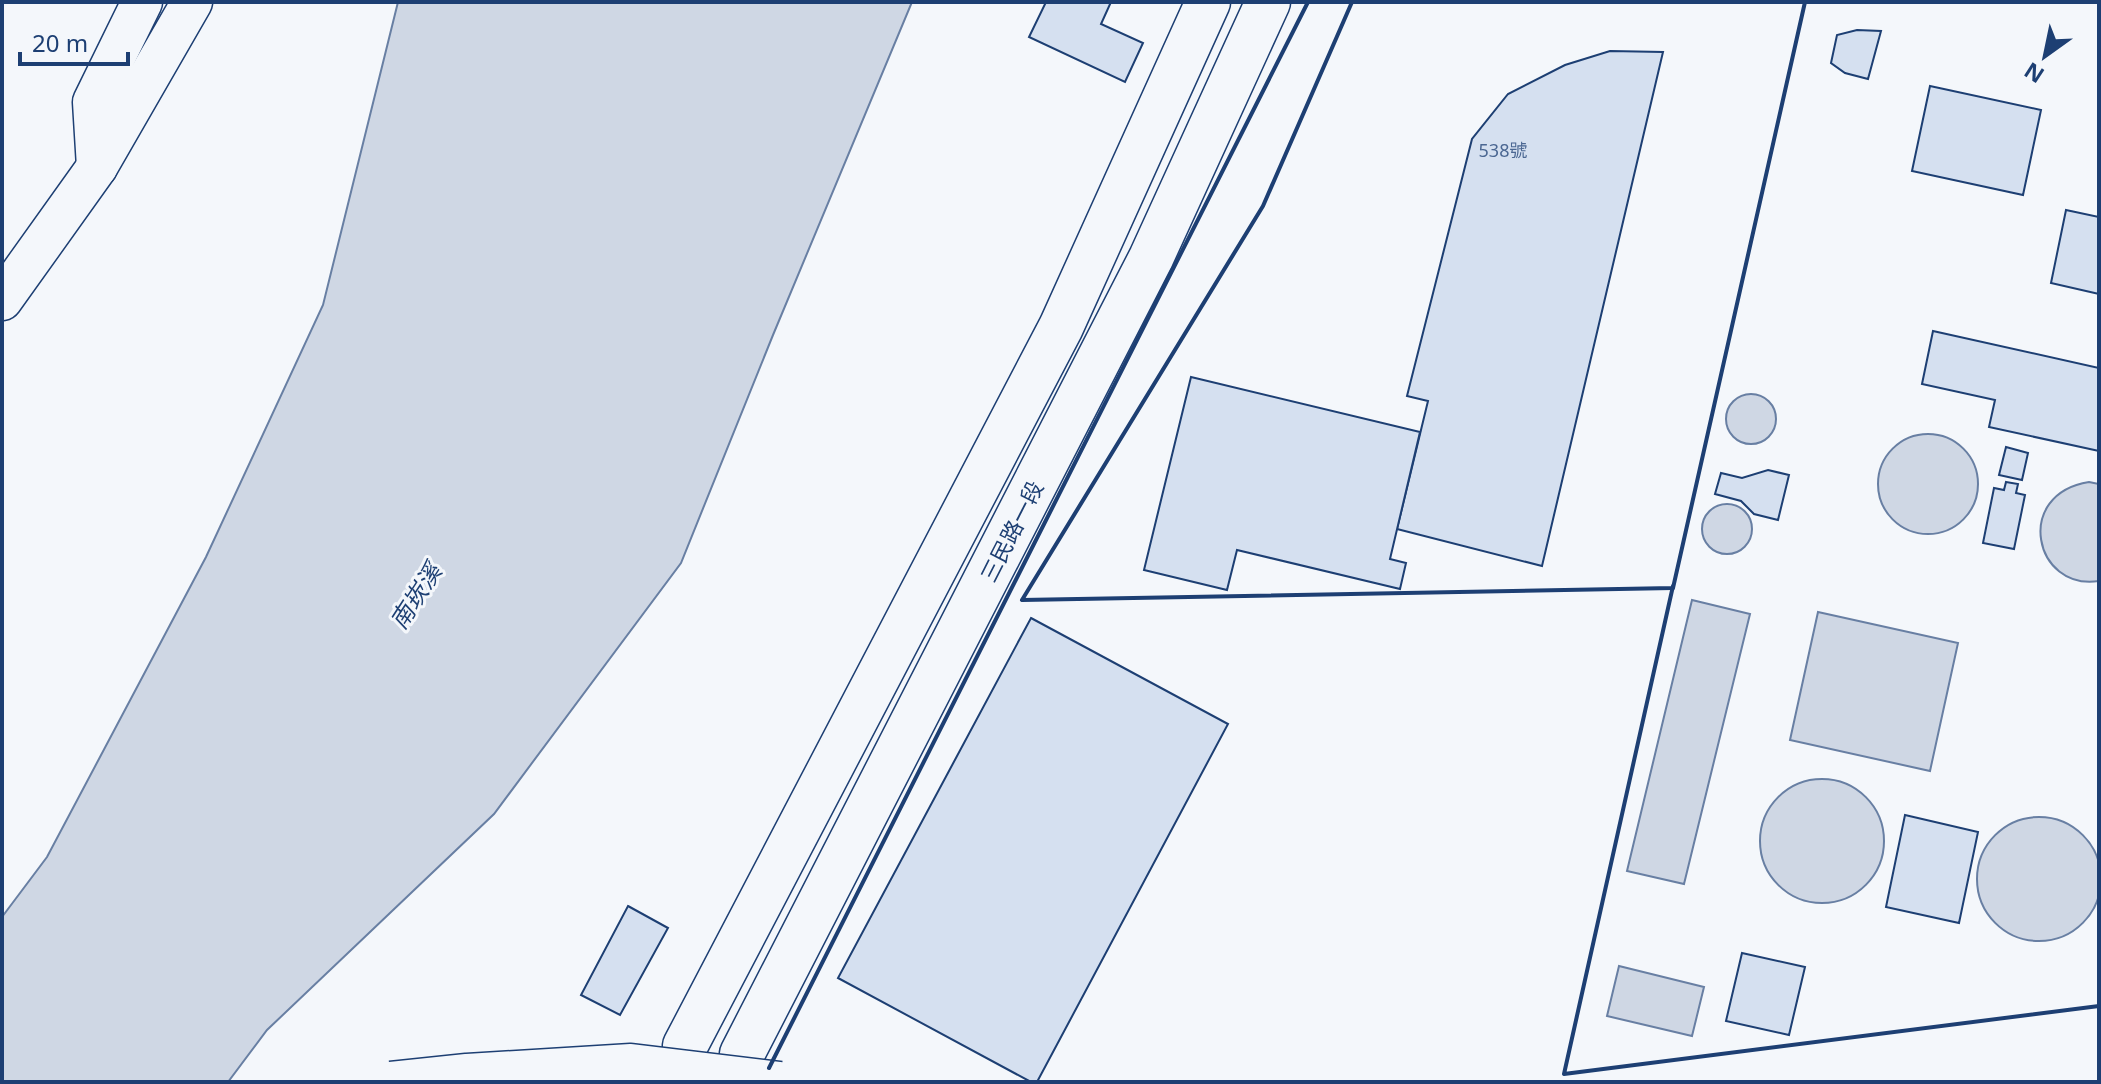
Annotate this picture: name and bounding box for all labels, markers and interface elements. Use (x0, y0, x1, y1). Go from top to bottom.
scale bar (20, 16, 128, 66)
north arrow (2005, 16, 2085, 96)
text: 20 m (32, 26, 88, 59)
text: N (2018, 56, 2049, 91)
house number: 538號 (1479, 138, 1527, 162)
street label: 三民路一段 (973, 475, 1049, 587)
water label: 南崁溪 (382, 554, 450, 635)

